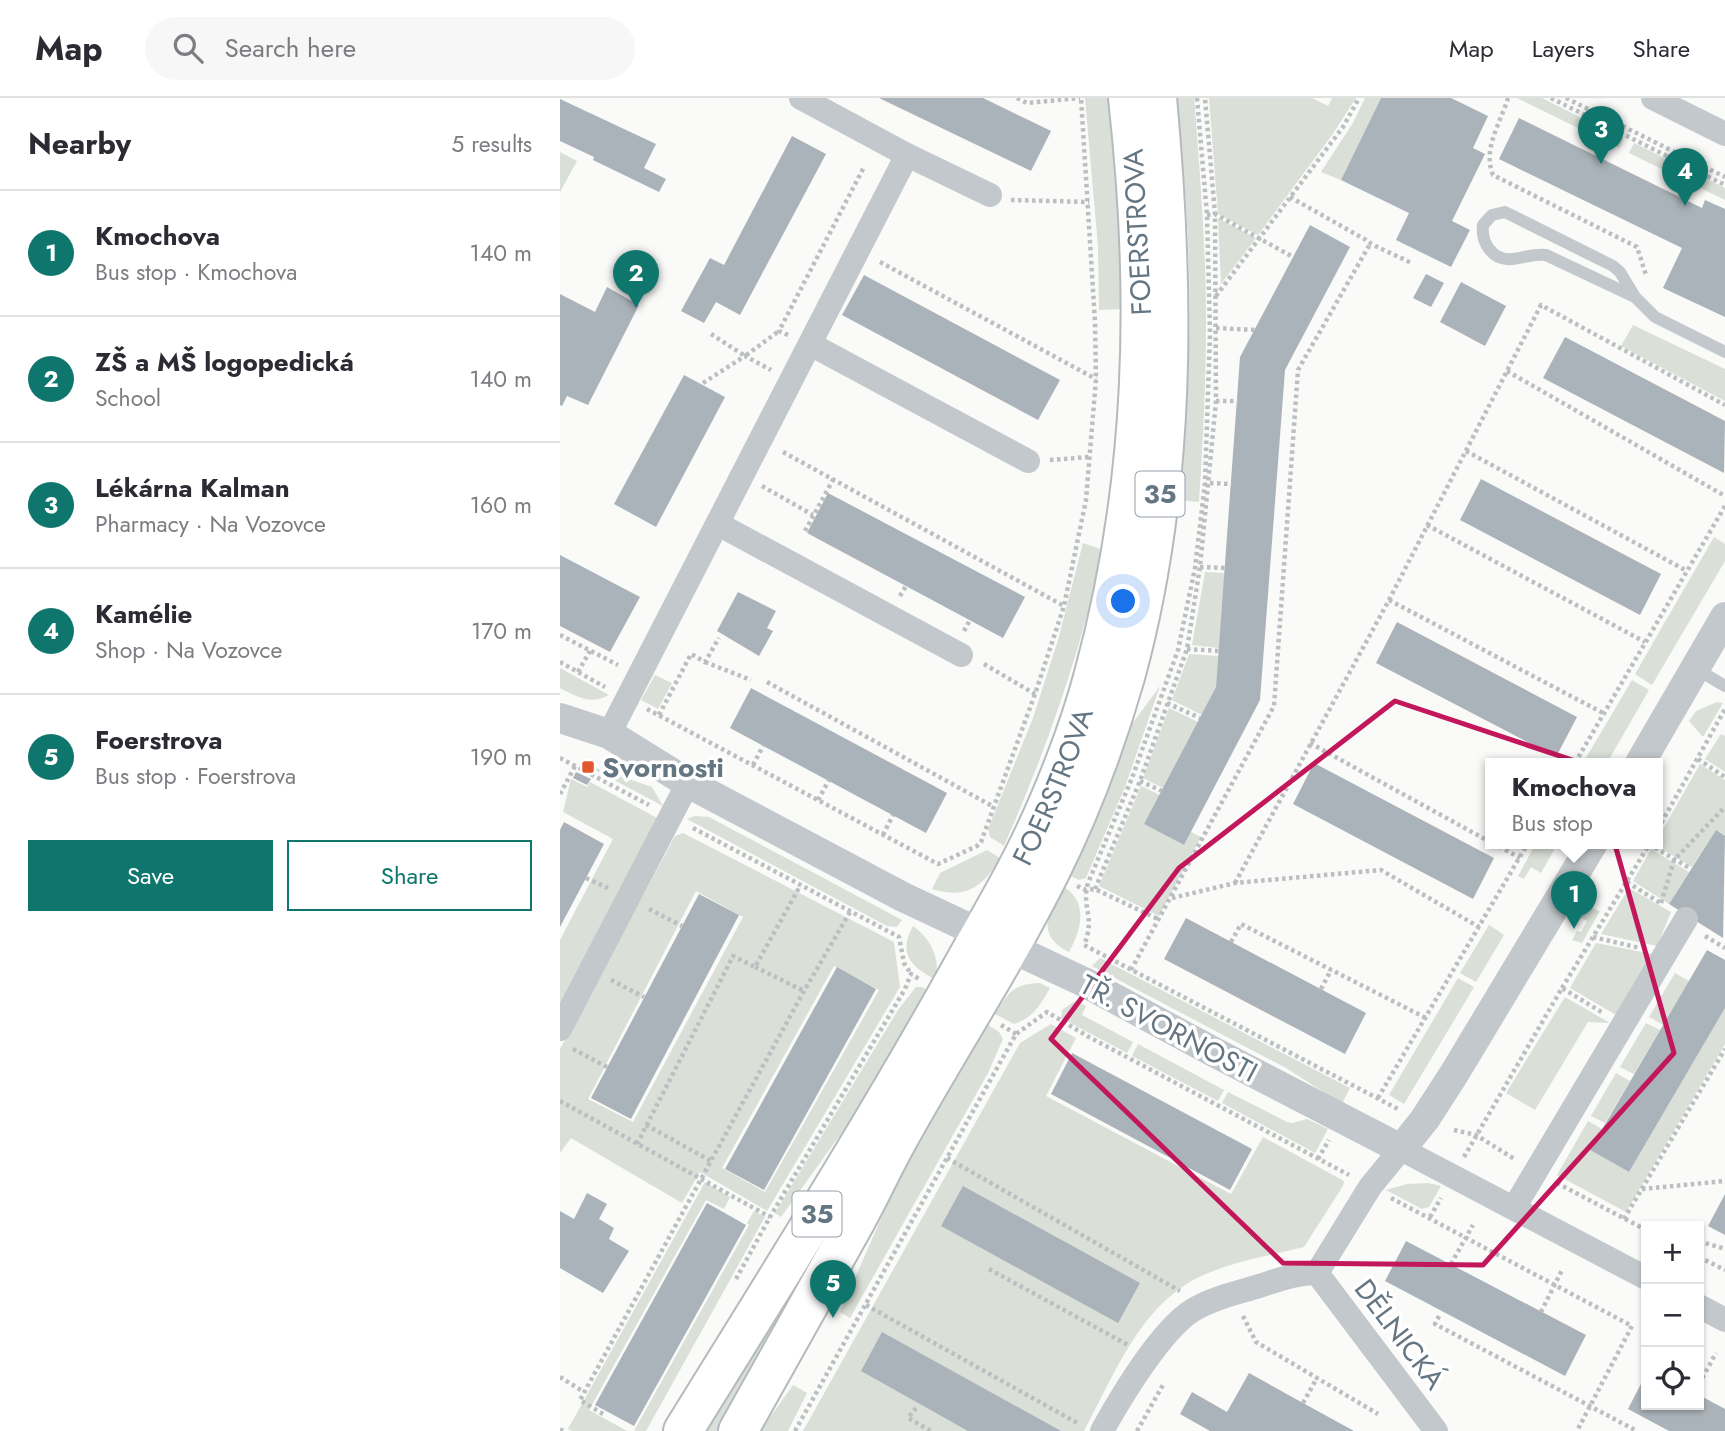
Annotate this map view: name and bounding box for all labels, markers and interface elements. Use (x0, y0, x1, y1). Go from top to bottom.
search box (145, 17, 635, 80)
text: Map (35, 25, 103, 72)
icon: search (169, 29, 207, 67)
text: Search here (225, 29, 356, 67)
text: Map (1449, 31, 1494, 66)
text: Layers (1532, 31, 1594, 66)
text: Share (1632, 31, 1690, 66)
pin: 3 (1578, 106, 1624, 164)
text: Nearby (28, 122, 131, 165)
text: 5 results (451, 127, 532, 161)
street label: FOERSTROVA (1113, 147, 1162, 316)
pin: 4 (1662, 148, 1708, 206)
text: Kmochova (95, 217, 220, 255)
text: 1 (45, 236, 57, 270)
text: 140 m (470, 236, 532, 270)
pin: 2 (613, 250, 659, 308)
text: Bus stop · Kmochova (95, 255, 297, 289)
text: ZŠ a MŠ logopedická (95, 343, 354, 381)
text: 2 (43, 362, 59, 396)
text: 140 m (470, 362, 532, 396)
text: School (95, 381, 161, 415)
text: Lékárna Kalman (95, 469, 290, 507)
road number: 35 (1136, 472, 1184, 516)
text: 3 (44, 488, 58, 522)
text: 160 m (470, 488, 532, 522)
text: Pharmacy · Na Vozovce (95, 507, 326, 541)
your location (1106, 584, 1140, 618)
text: Kamélie (95, 595, 193, 633)
text: 4 (43, 614, 59, 648)
text: 170 m (471, 614, 532, 648)
text: Shop · Na Vozovce (95, 633, 282, 667)
street label: FOERSTROVA (1002, 702, 1104, 872)
text: Foerstrova (95, 721, 223, 759)
text: 5 (44, 740, 58, 774)
text: 190 m (470, 740, 532, 774)
place label: Svornosti (602, 747, 724, 788)
popup (1485, 758, 1663, 849)
text: Bus stop · Foerstrova (95, 759, 296, 793)
marker: Svornosti (580, 759, 596, 775)
text: Kmochova (1511, 768, 1637, 806)
text: Bus stop (1511, 806, 1593, 840)
button: Save (28, 840, 273, 911)
button: Share (287, 840, 532, 911)
pin: 1 (1551, 871, 1597, 929)
street label: TŘ. SVORNOSTI (1073, 964, 1265, 1092)
road number: 35 (792, 1191, 842, 1236)
map controls (1641, 1221, 1704, 1410)
button: + (1641, 1221, 1704, 1284)
pin: 5 (810, 1260, 856, 1318)
street label: DĚLNICKÁ (1344, 1270, 1455, 1399)
button: − (1641, 1284, 1704, 1347)
button: locate (1641, 1347, 1704, 1410)

